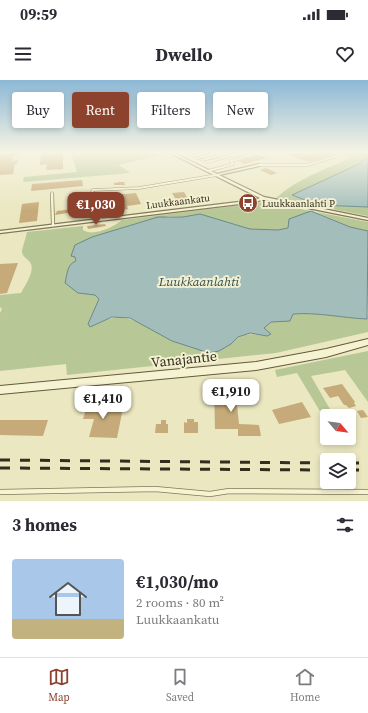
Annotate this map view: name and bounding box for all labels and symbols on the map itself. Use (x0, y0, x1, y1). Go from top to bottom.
street label: Luukkaankatu (145, 191, 211, 212)
pin: €1,030 (63, 192, 129, 226)
bus stop icon: Luukkaanlahti P (237, 192, 259, 214)
place label: Luukkaanlahti P (262, 197, 335, 210)
water label: Luukkaanlahti (158, 273, 239, 290)
street label: Vanajantie (150, 346, 218, 372)
pin: €1,910 (198, 379, 264, 413)
pin: €1,410 (70, 386, 136, 420)
north arrow (320, 409, 356, 445)

